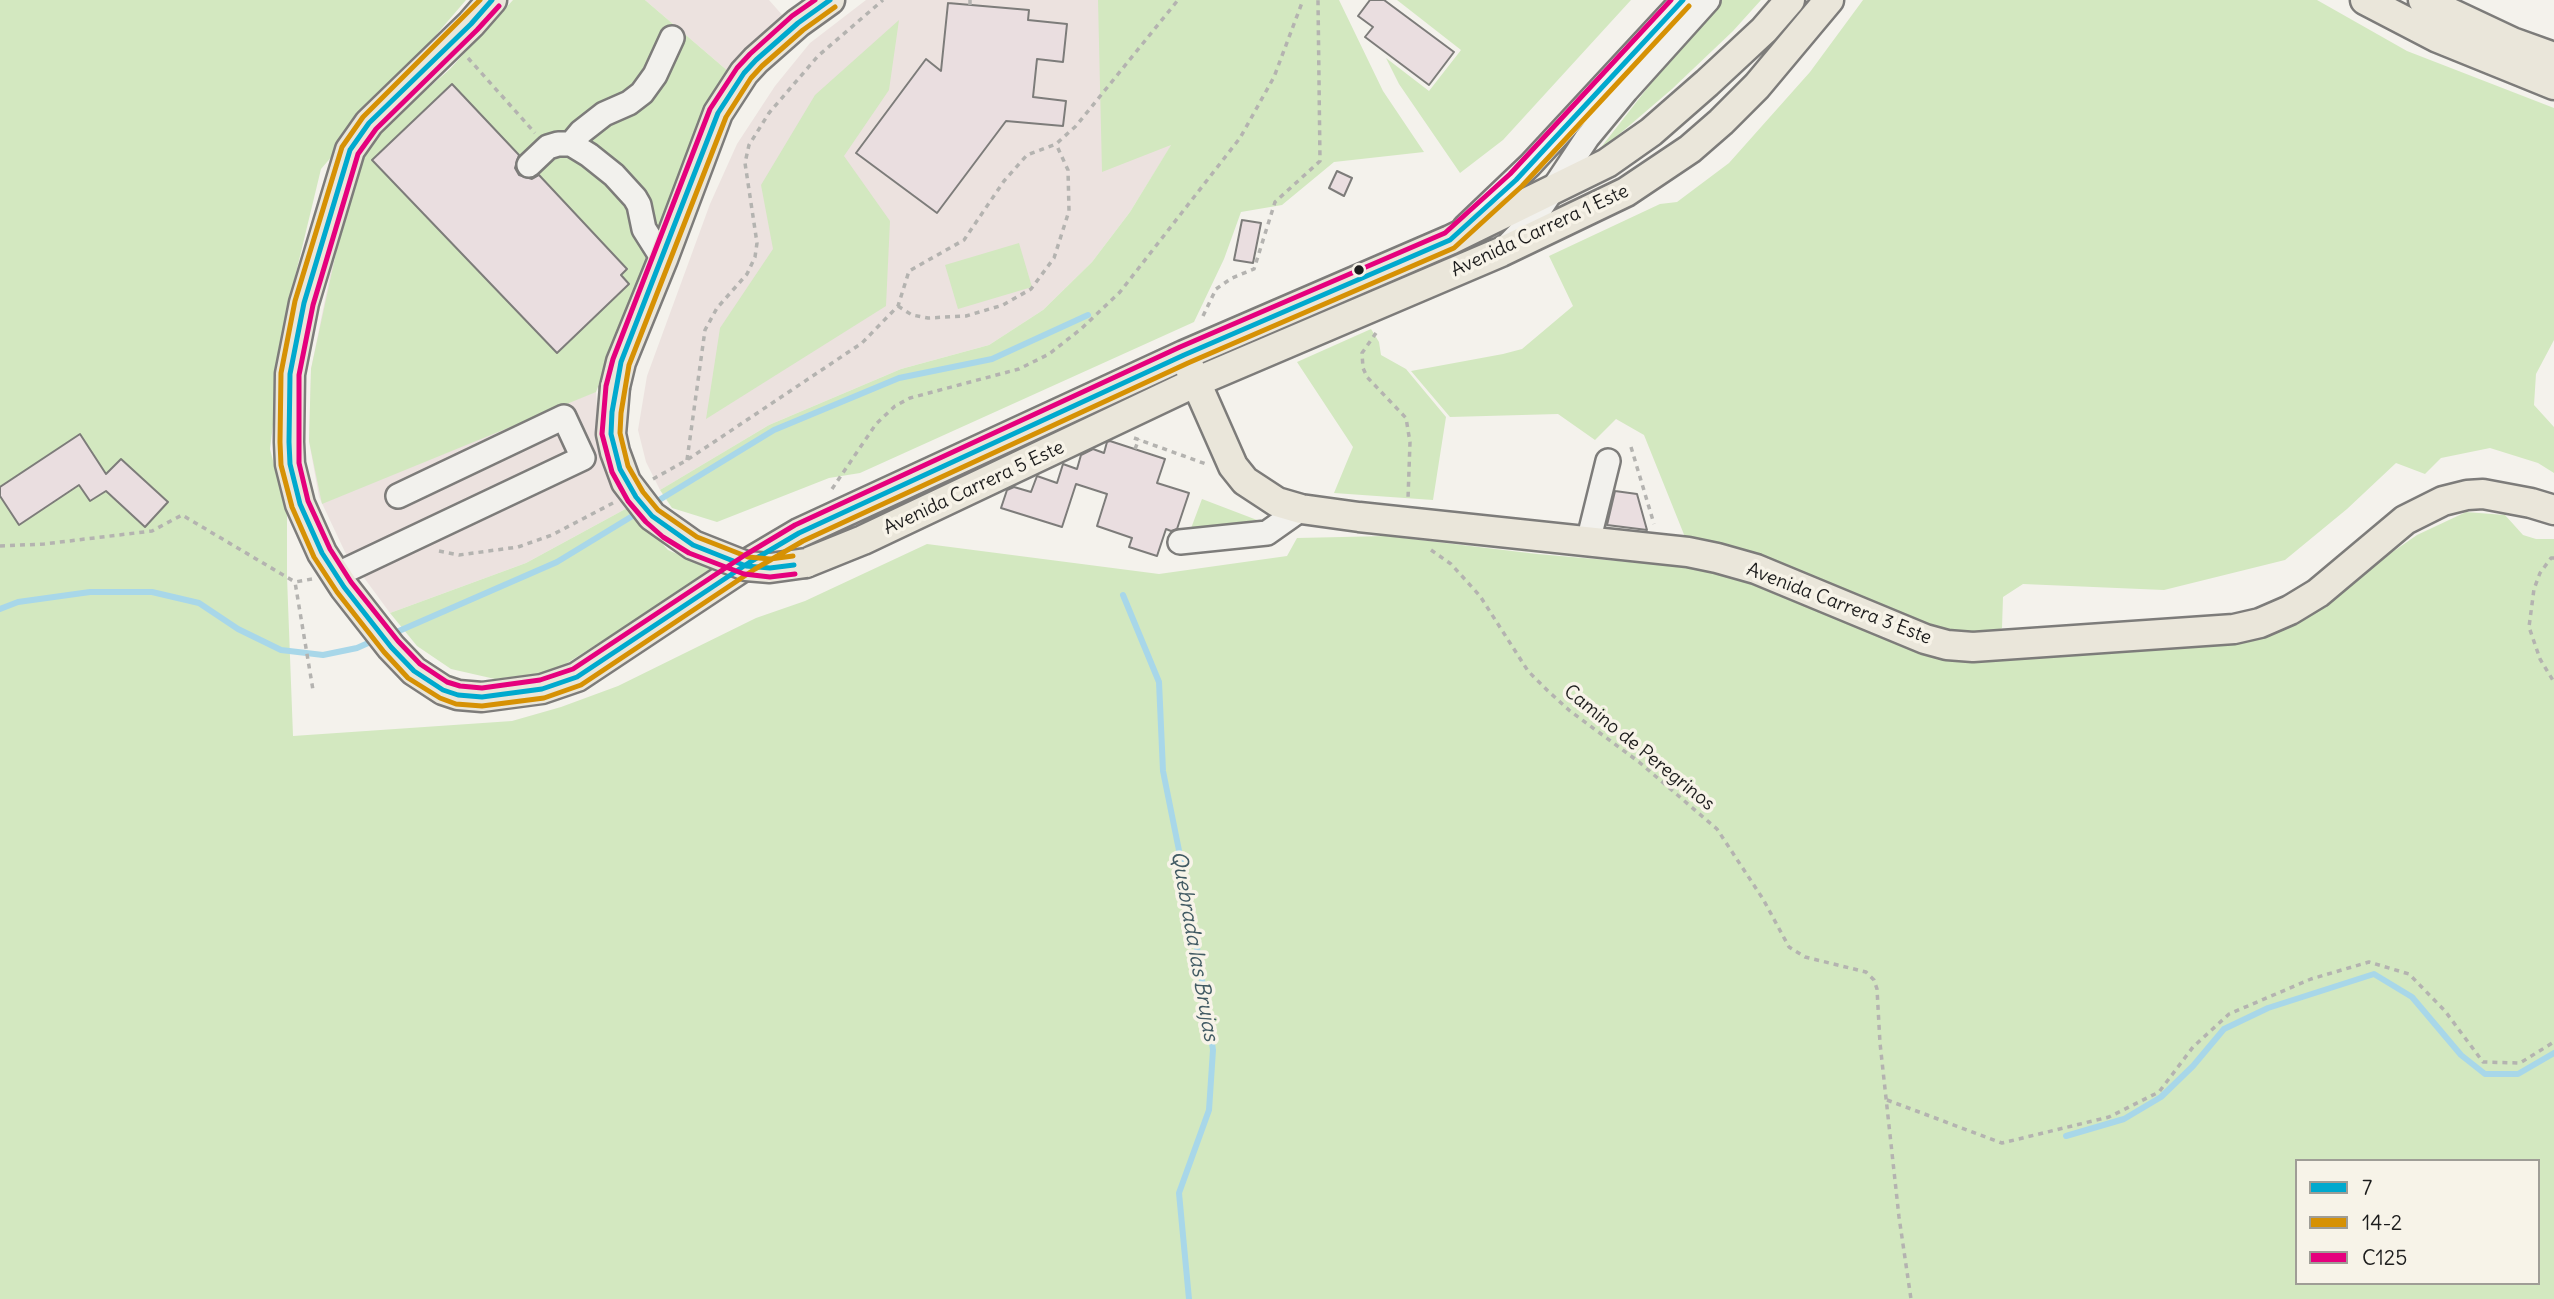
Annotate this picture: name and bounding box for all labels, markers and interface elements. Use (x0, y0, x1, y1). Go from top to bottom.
street label: Avenida Carrera 1 Este (1448, 180, 1632, 282)
unlabelled marker (1352, 263, 1366, 277)
street label: Avenida Carrera 5 Este (880, 436, 1068, 540)
street label: Avenida Carrera 3 Este (1743, 558, 1935, 650)
street label: Camino de Peregrinos (1559, 680, 1719, 816)
water label: Quebrada las Brujas (1165, 849, 1223, 1043)
legend (2295, 1159, 2540, 1285)
text: 7 (2362, 1174, 2372, 1201)
text: 14-2 (2362, 1209, 2402, 1236)
text: C125 (2362, 1244, 2407, 1271)

